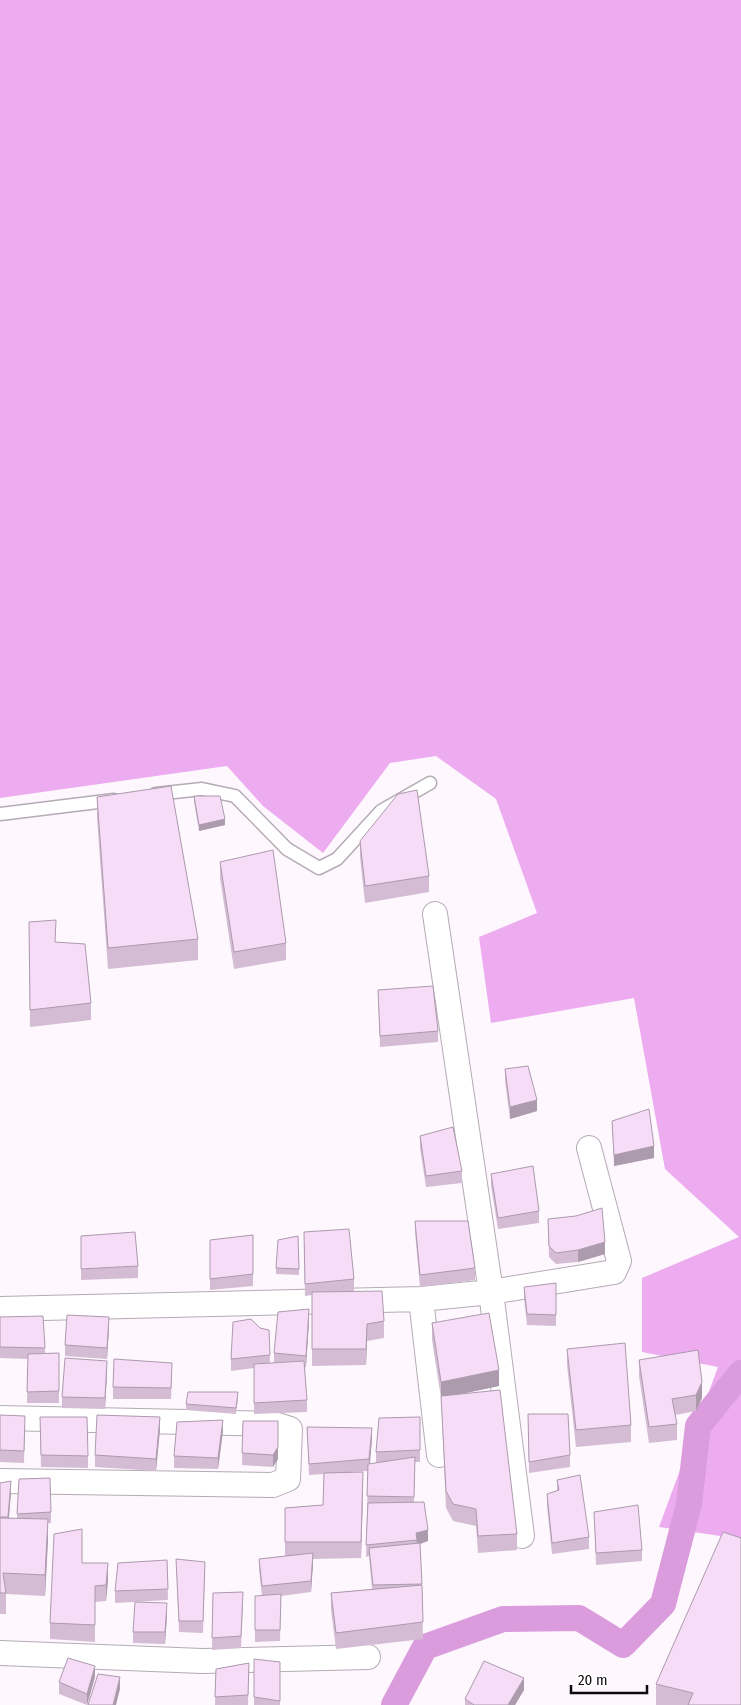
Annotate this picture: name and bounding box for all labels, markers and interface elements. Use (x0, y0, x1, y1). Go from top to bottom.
scale bar (571, 1662, 647, 1694)
text: 20 m (578, 1671, 608, 1689)

